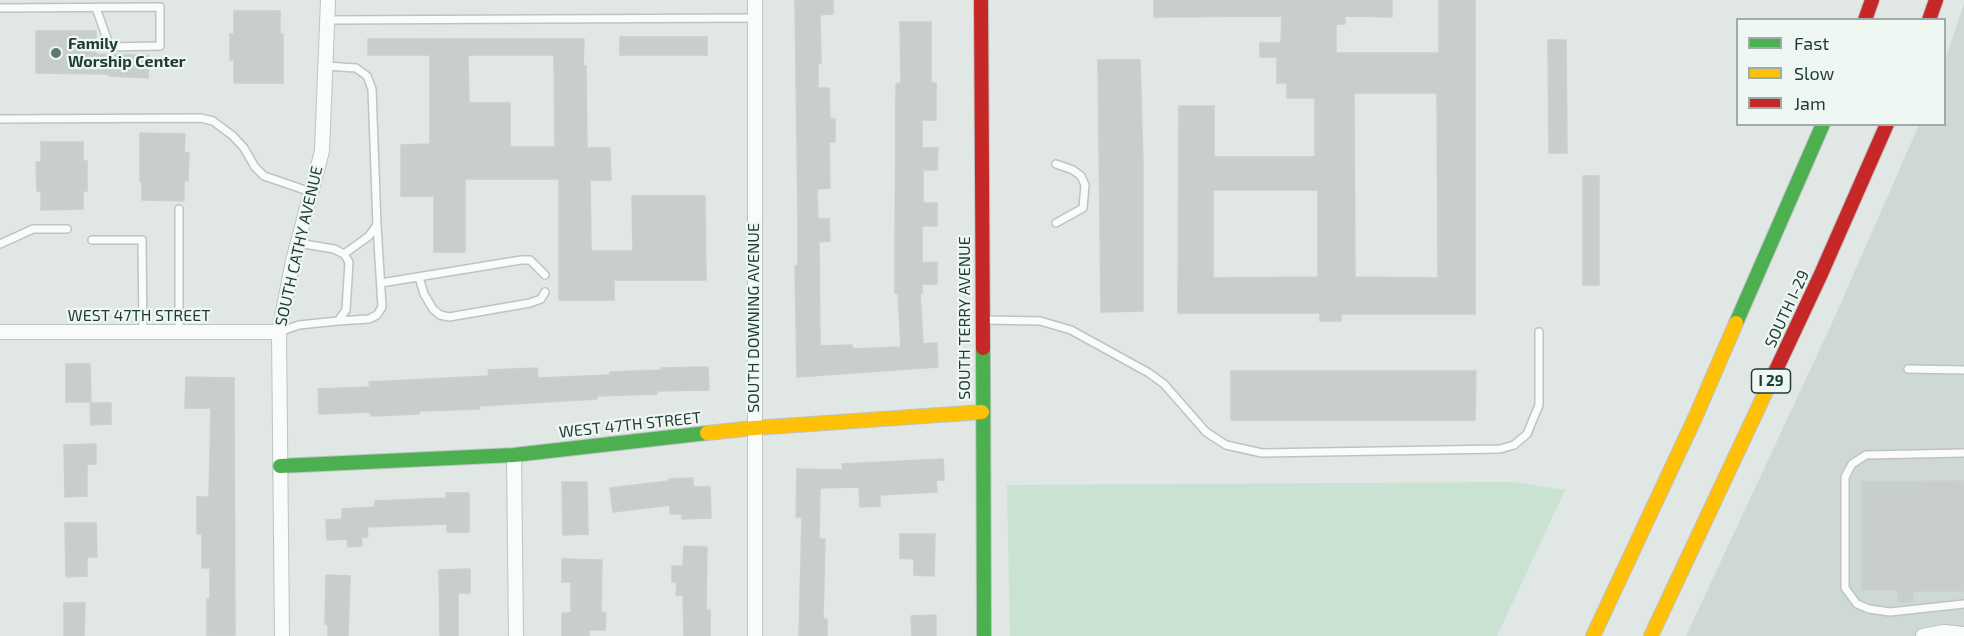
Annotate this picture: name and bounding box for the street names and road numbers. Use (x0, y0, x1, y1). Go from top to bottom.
street label: SOUTH CATHY AVENUE (271, 164, 327, 328)
street label: SOUTH DOWNING AVENUE (744, 223, 764, 413)
street label: SOUTH TERRY AVENUE (955, 236, 975, 400)
street label: SOUTH I-29 (1761, 267, 1813, 351)
street label: WEST 47TH STREET (68, 306, 210, 326)
road number: I 29 (1752, 369, 1790, 393)
street label: WEST 47TH STREET (558, 408, 702, 442)

